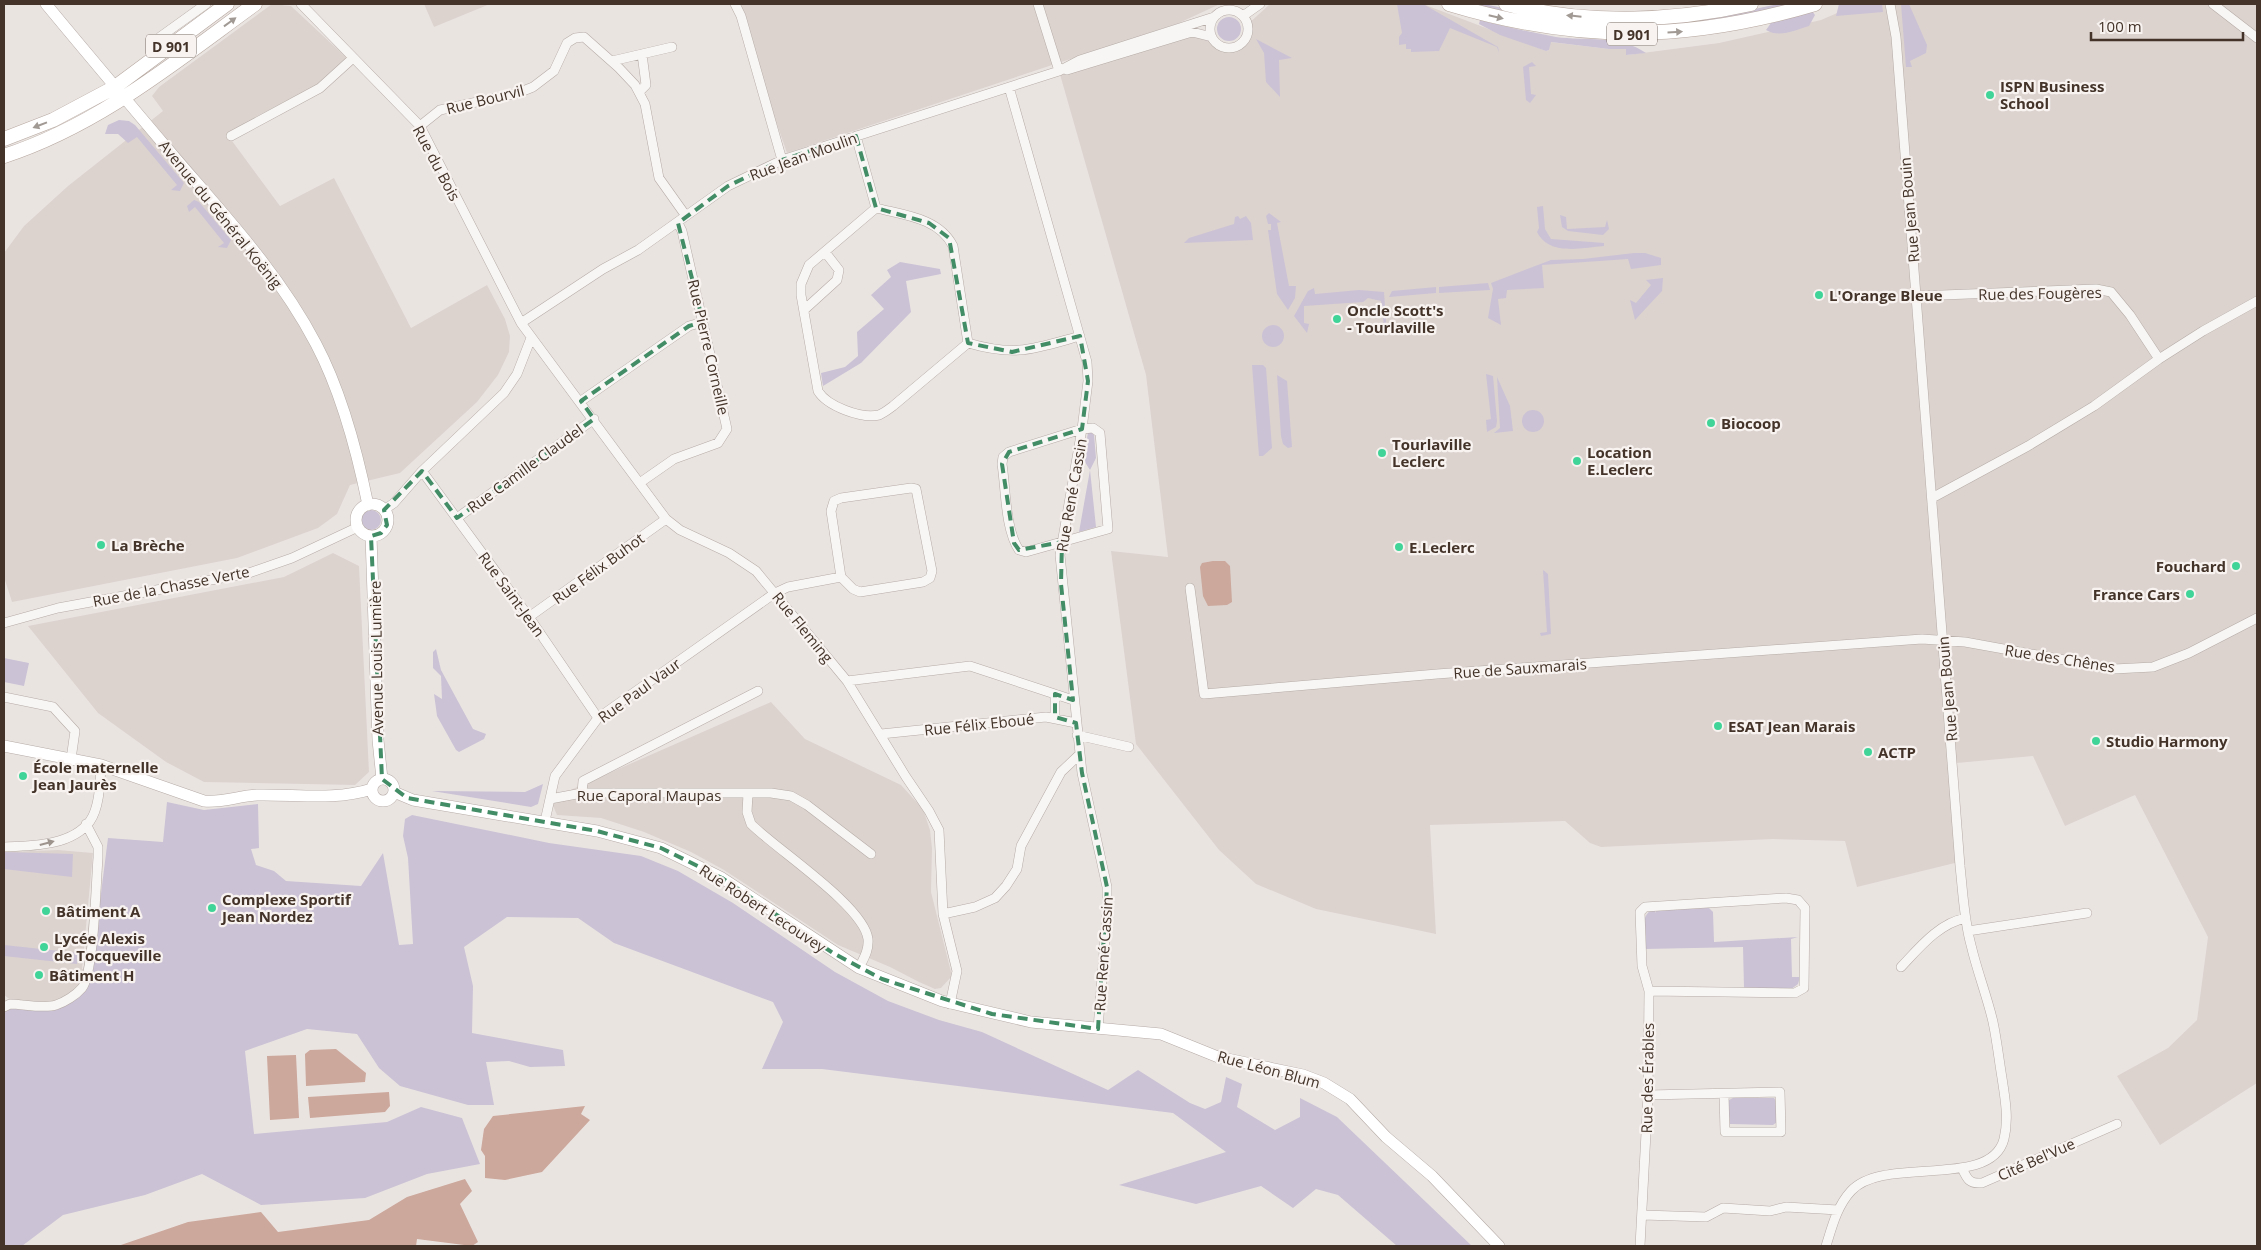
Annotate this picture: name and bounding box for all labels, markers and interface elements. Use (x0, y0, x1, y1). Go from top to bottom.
scale bar (2091, 10, 2244, 42)
one-way arrow (1565, 12, 1581, 20)
one-way arrow (1488, 13, 1503, 21)
text: 100 m (2098, 16, 2142, 36)
one-way arrow (223, 17, 237, 27)
road number: D 901 (1607, 22, 1657, 46)
one-way arrow (1667, 28, 1683, 36)
road number: D 901 (146, 34, 196, 58)
place label: ISPN Business School (2000, 76, 2104, 113)
street label: Rue Bourvil (444, 80, 526, 118)
marker: ISPN Business School (1984, 89, 1996, 101)
one-way arrow (33, 121, 47, 129)
street label: Rue du Bois (409, 122, 465, 204)
street label: Rue Jean Moulin (746, 127, 860, 185)
street label: Avenue du Général Koënig (155, 136, 287, 292)
street label: Rue Jean Bouin (1894, 157, 1924, 263)
street label: Rue Pierre Corneille (684, 277, 734, 417)
street label: Rue des Fougères (1978, 282, 2102, 304)
place label: L'Orange Bleue (1829, 285, 1943, 305)
marker: L'Orange Bleue (1813, 289, 1825, 301)
place label: Oncle Scott's - Tourlaville (1347, 300, 1444, 337)
marker: Oncle Scott's - Tourlaville (1331, 313, 1343, 325)
place label: Biocoop (1721, 413, 1781, 433)
marker: Biocoop (1705, 417, 1717, 429)
street label: Rue Camille Claudel (463, 419, 587, 517)
place label: Tourlaville Leclerc (1392, 434, 1472, 471)
street label: Rue René Cassin (1051, 437, 1091, 553)
place label: Location E.Leclerc (1587, 442, 1653, 479)
marker: Tourlaville Leclerc (1376, 447, 1388, 459)
marker: Location E.Leclerc (1571, 455, 1583, 467)
street label: Rue Félix Buhot (548, 528, 648, 608)
place label: La Brèche (111, 535, 185, 555)
place label: E.Leclerc (1409, 537, 1475, 557)
marker: La Brèche (95, 539, 107, 551)
marker: E.Leclerc (1393, 541, 1405, 553)
street label: Rue Saint-Jean (474, 547, 550, 641)
place label: Fouchard (2156, 556, 2226, 576)
marker: Fouchard (2230, 560, 2242, 572)
street label: Rue de la Chasse Verte (91, 561, 251, 611)
street label: Avenue Louis Lumière (365, 580, 387, 736)
place label: France Cars (2093, 584, 2180, 604)
street label: Rue Fleming (768, 587, 838, 667)
marker: France Cars (2184, 588, 2196, 600)
street label: Rue Jean Bouin (1932, 636, 1962, 742)
street label: Rue des Chênes (2003, 639, 2117, 677)
street label: Rue Paul Vaur (594, 653, 684, 727)
street label: Rue de Sauxmarais (1453, 653, 1587, 683)
street label: Rue Félix Eboué (923, 708, 1035, 740)
place label: ESAT Jean Marais (1728, 716, 1855, 736)
marker: ESAT Jean Marais (1712, 720, 1724, 732)
place label: Studio Harmony (2106, 731, 2228, 751)
marker: Studio Harmony (2090, 735, 2102, 747)
place label: ACTP (1878, 742, 1916, 762)
marker: ACTP (1862, 746, 1874, 758)
place label: École maternelle Jean Jaurès (31, 757, 159, 794)
marker: École maternelle Jean Jaurès (17, 770, 29, 782)
street label: Rue Caporal Maupas (577, 785, 721, 805)
one-way arrow (40, 839, 55, 847)
street label: Rue Robert Lecouvey (696, 860, 831, 957)
place label: Complexe Sportif Jean Nordez (220, 889, 352, 926)
street label: Rue René Cassin (1089, 896, 1117, 1012)
place label: Bâtiment A (56, 901, 141, 921)
marker: Complexe Sportif Jean Nordez (206, 902, 218, 914)
marker: Bâtiment A (40, 905, 52, 917)
place label: Lycée Alexis de Tocqueville (54, 928, 161, 965)
marker: Lycée Alexis de Tocqueville (38, 941, 50, 953)
place label: Bâtiment H (49, 965, 135, 985)
marker: Bâtiment H (33, 969, 45, 981)
street label: Rue des Érables (1636, 1022, 1658, 1134)
street label: Rue Léon Blum (1215, 1046, 1323, 1092)
street label: Cité Bel'Vue (1994, 1133, 2078, 1185)

